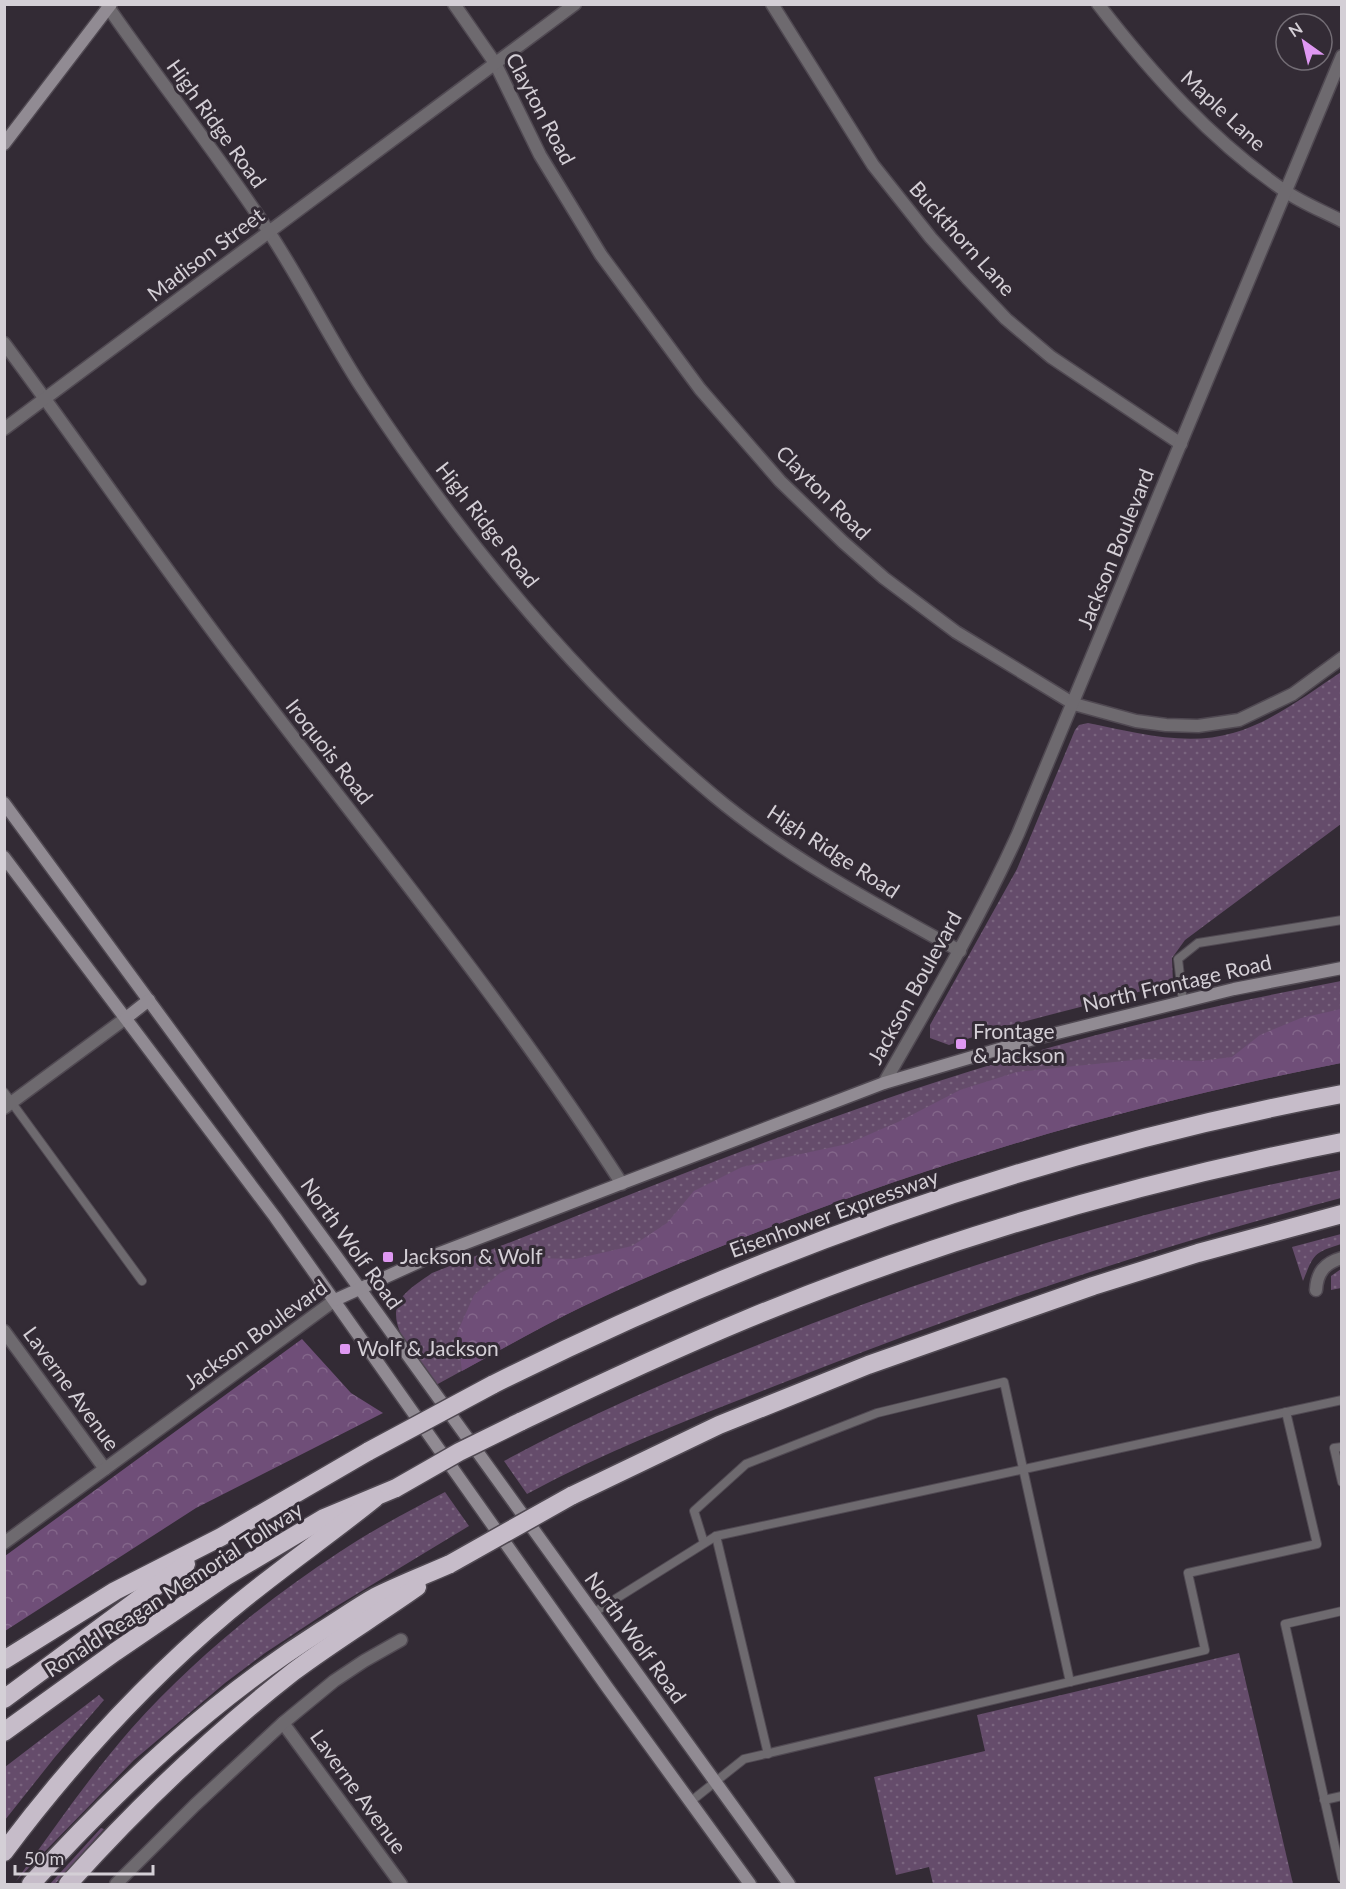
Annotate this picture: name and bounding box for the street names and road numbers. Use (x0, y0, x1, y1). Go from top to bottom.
street label: Clayton Road (501, 48, 581, 168)
street label: High Ridge Road (162, 54, 272, 192)
street label: Maple Lane (1176, 64, 1272, 155)
street label: Buckthorn Lane (905, 175, 1021, 300)
street label: Madison Street (142, 201, 269, 306)
street label: Clayton Road (772, 440, 876, 544)
street label: High Ridge Road (431, 456, 545, 592)
street label: Jackson Boulevard (1071, 465, 1158, 632)
street label: Iroquois Road (281, 694, 379, 809)
street label: High Ridge Road (763, 799, 905, 903)
street label: Jackson Boulevard (861, 907, 966, 1068)
street label: North Frontage Road (1080, 949, 1274, 1016)
street label: Eisenhower Expressway (726, 1163, 942, 1262)
street label: North Wolf Road (296, 1173, 408, 1314)
street label: Jackson Boulevard (179, 1274, 331, 1394)
street label: Laverne Avenue (19, 1321, 126, 1455)
street label: Ronald Reagan Memorial Tollway (40, 1496, 307, 1682)
street label: North Wolf Road (580, 1567, 692, 1708)
street label: Laverne Avenue (306, 1724, 413, 1858)

